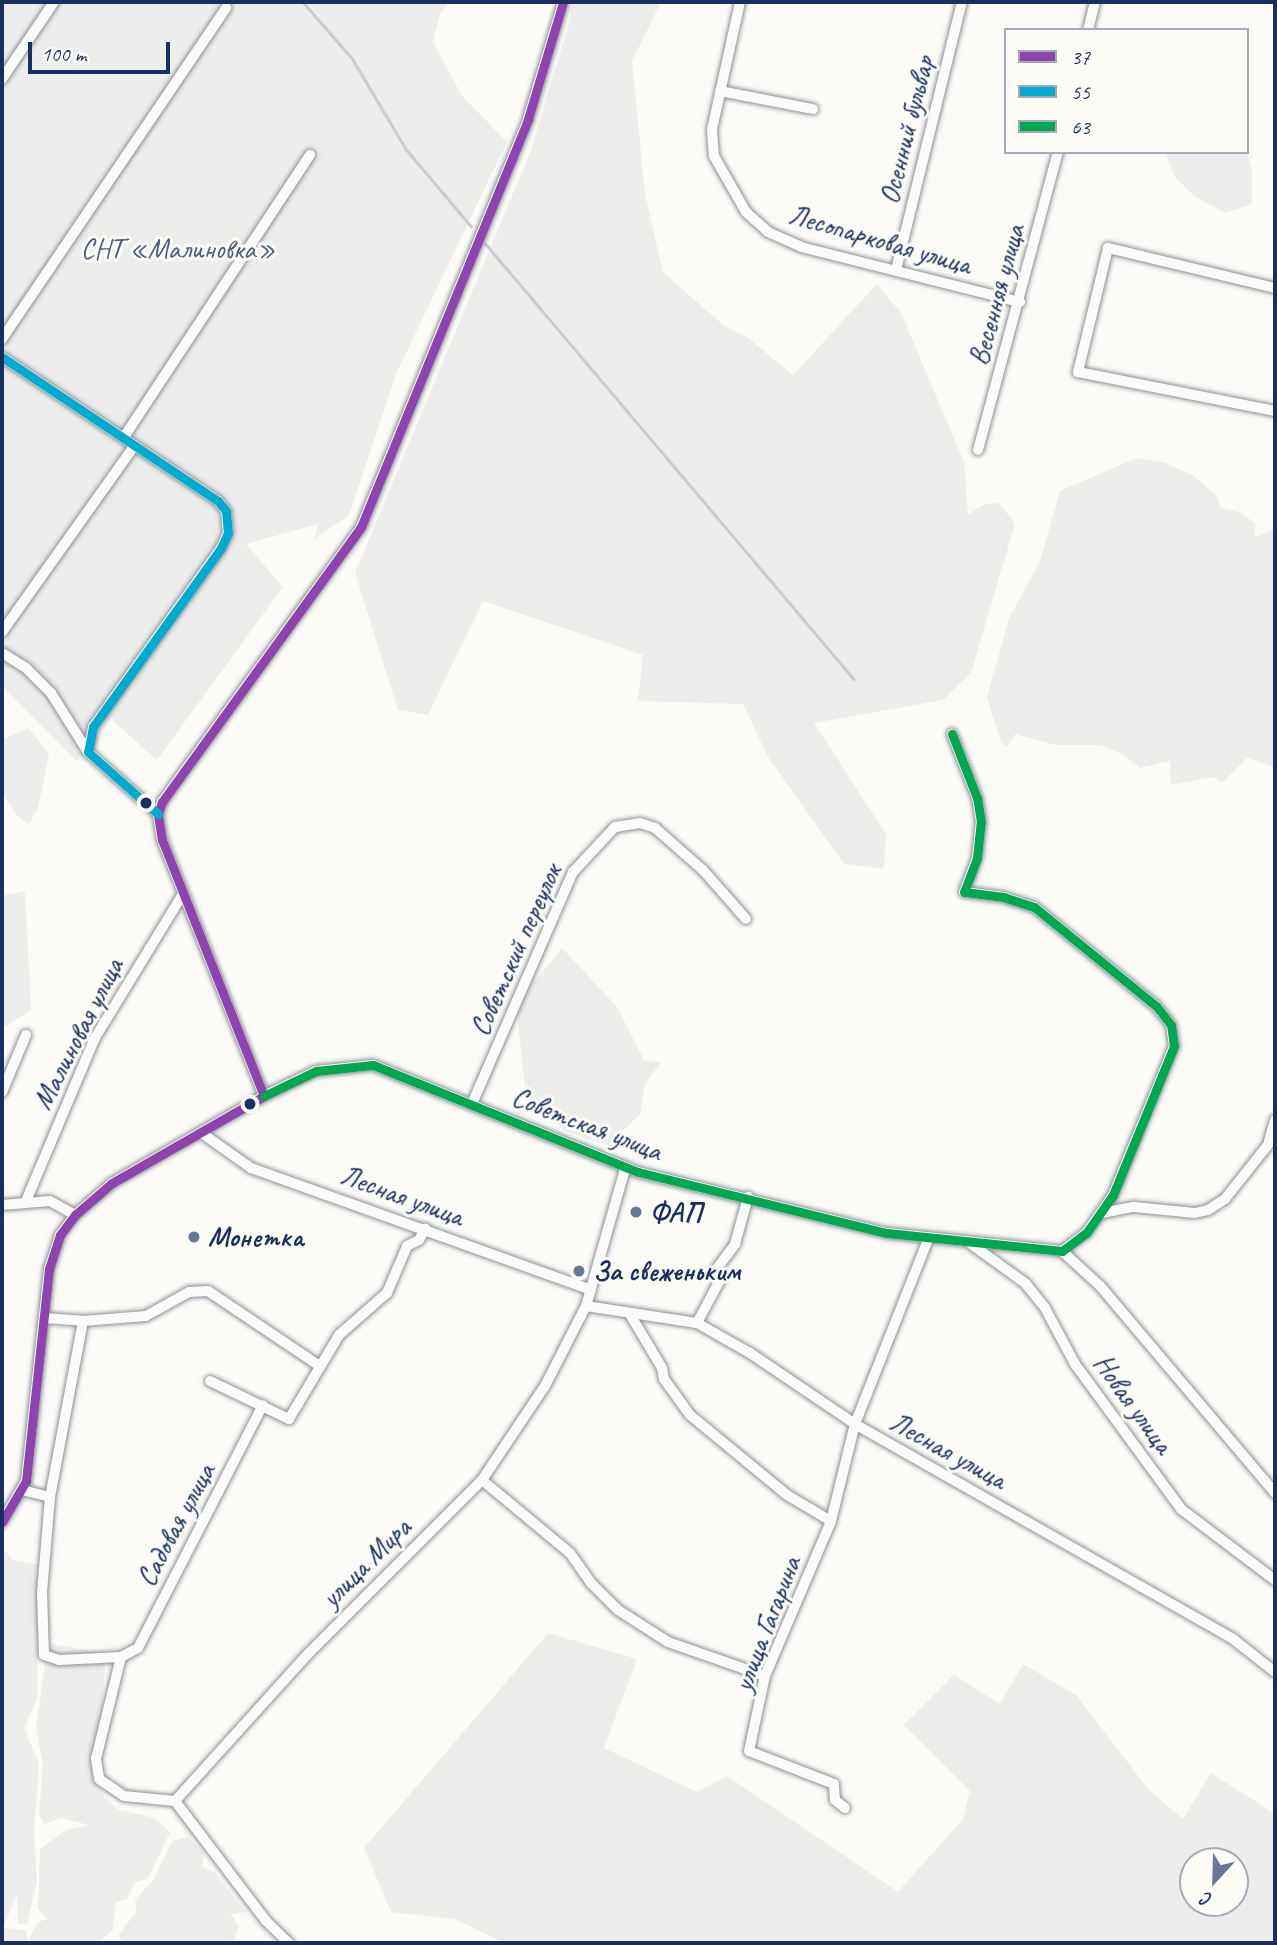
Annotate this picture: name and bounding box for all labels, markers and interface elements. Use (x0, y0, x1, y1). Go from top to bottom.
scale bar (32, 28, 173, 72)
legend (1004, 28, 1249, 154)
text: 100 m (41, 41, 86, 67)
text: 37 (1071, 44, 1090, 70)
street label: Осенний бульвар (872, 53, 942, 207)
text: 55 (1071, 79, 1090, 105)
text: 63 (1071, 114, 1090, 140)
street label: Лесопарковая улица (785, 198, 975, 282)
street label: Весенняя улица (962, 220, 1032, 370)
park label: СНТ «Малиновка» (81, 232, 275, 266)
unlabelled marker (139, 796, 153, 810)
street label: Советский переулок (463, 859, 569, 1041)
street label: Малиновая улица (25, 952, 131, 1116)
street label: Советская улица (506, 1080, 668, 1168)
unlabelled marker (243, 1097, 257, 1111)
street label: Лесная улица (336, 1158, 468, 1234)
place label: ФАП (650, 1195, 701, 1229)
marker: ФАП (628, 1204, 644, 1220)
place label: Монетка (208, 1220, 303, 1254)
marker: Монетка (186, 1229, 202, 1245)
place label: За свеженьким (593, 1254, 740, 1288)
marker: За свеженьким (571, 1263, 587, 1279)
street label: Новая улица (1085, 1347, 1181, 1461)
street label: Лесная улица (884, 1405, 1012, 1497)
street label: Садовая улица (129, 1457, 223, 1593)
street label: улица Мира (314, 1511, 418, 1615)
street label: улица Гагарина (726, 1551, 808, 1697)
north arrow (1179, 1847, 1249, 1917)
text: С (1198, 1887, 1216, 1912)

